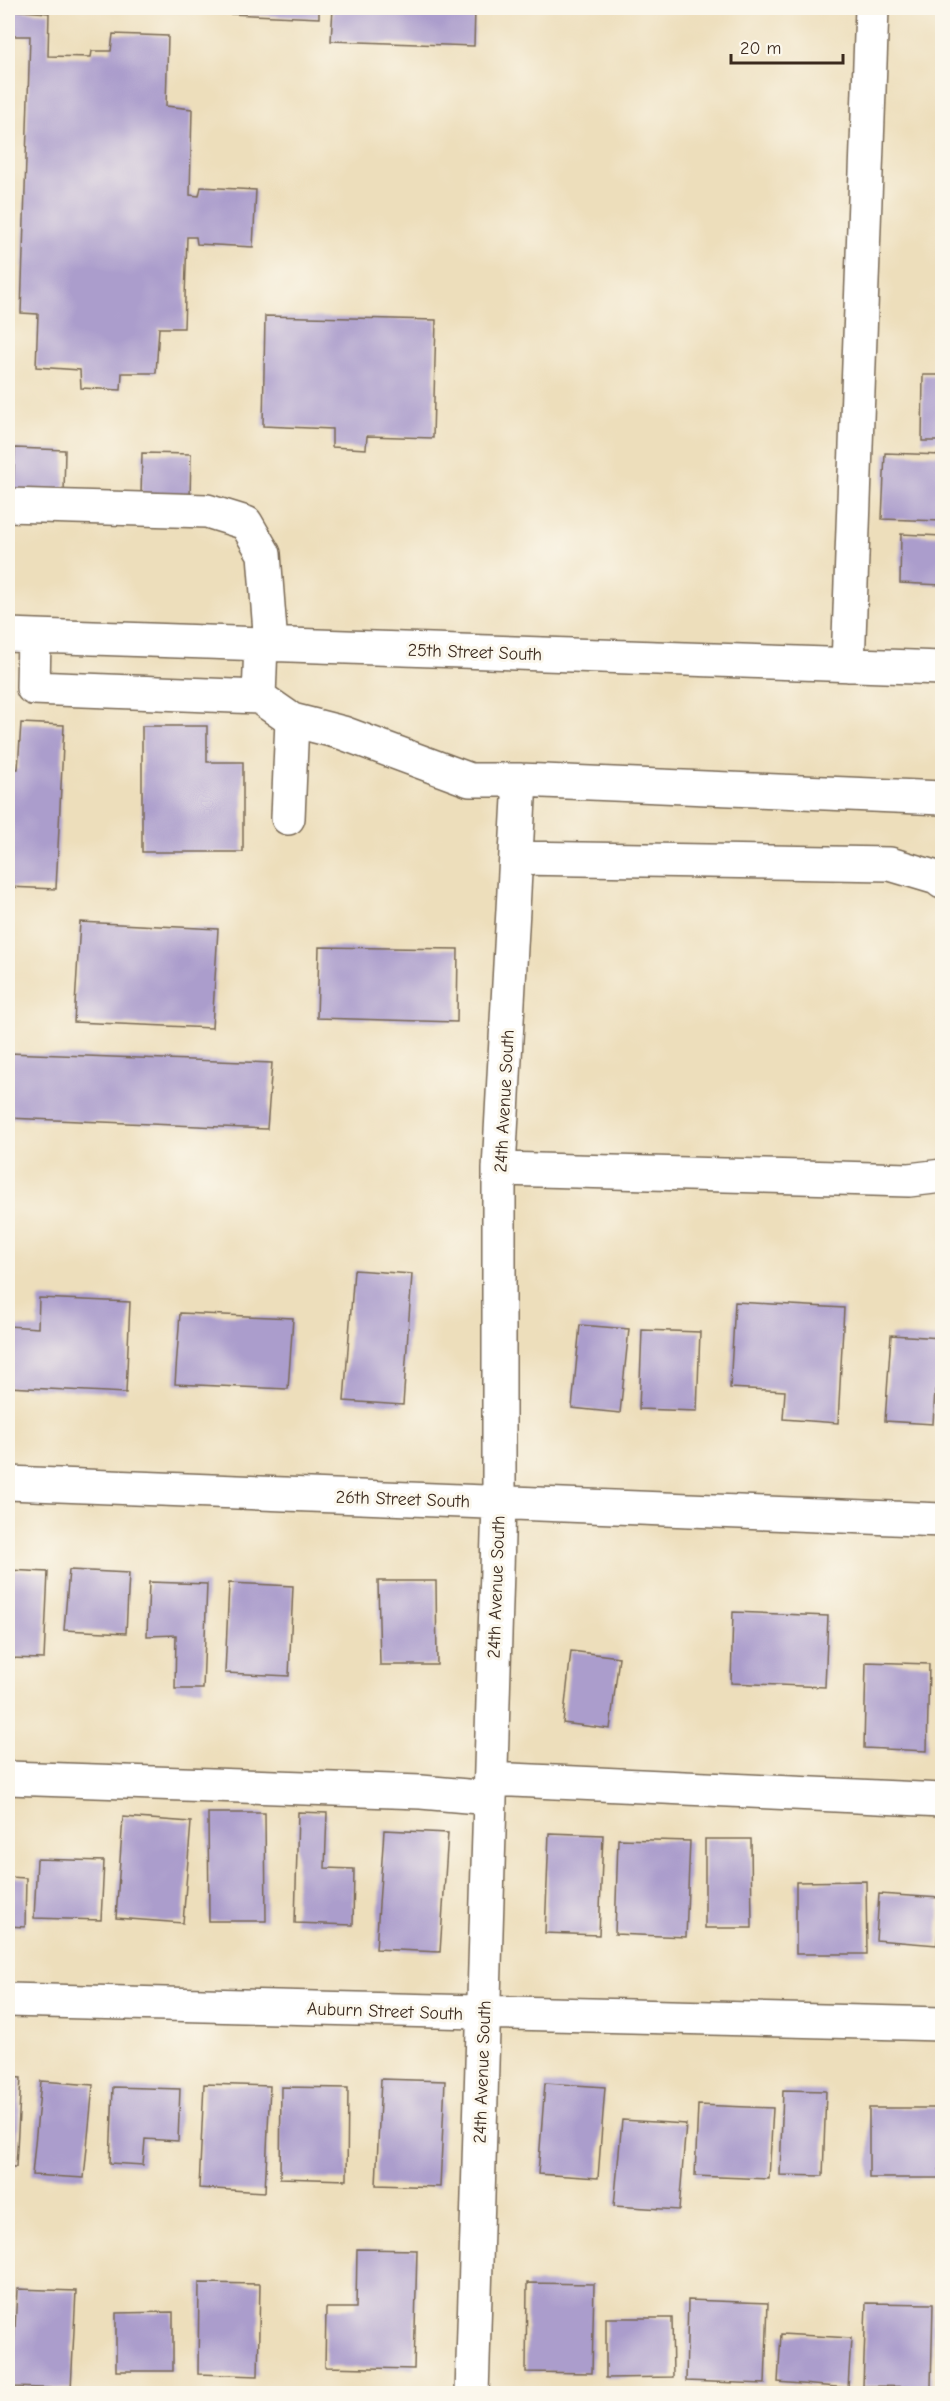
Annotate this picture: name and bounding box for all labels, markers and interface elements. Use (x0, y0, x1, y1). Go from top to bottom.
scale bar (731, 27, 844, 65)
text: 20 m (740, 38, 781, 59)
street label: 25th Street South (407, 640, 543, 665)
street label: 24th Avenue South (490, 1029, 519, 1173)
street label: 26th Street South (335, 1487, 471, 1512)
street label: 24th Avenue South (484, 1515, 509, 1659)
street label: Auburn Street South (307, 1998, 463, 2025)
street label: 24th Avenue South (470, 2000, 495, 2144)

